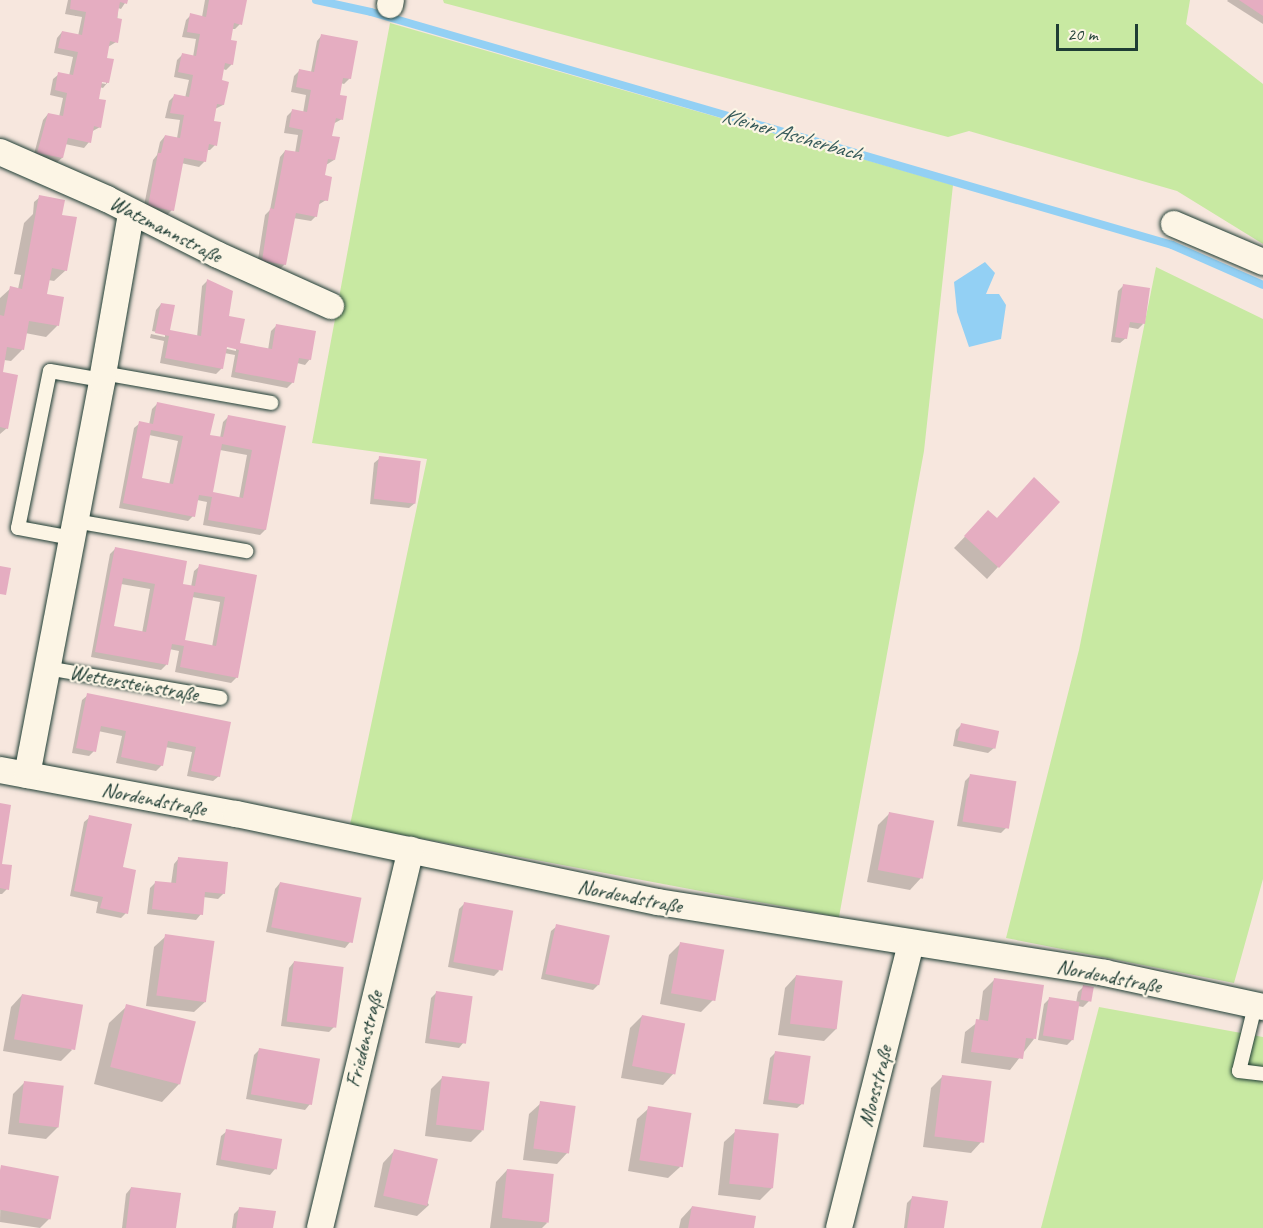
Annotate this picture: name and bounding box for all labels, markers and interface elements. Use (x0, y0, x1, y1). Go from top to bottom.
scale bar (1059, 12, 1142, 50)
text: 20 m (1067, 23, 1098, 45)
water label: Kleiner Ascherbach (719, 102, 865, 168)
street label: Watzmannstraße (106, 190, 226, 268)
street label: Wettersteinstraße (68, 659, 200, 707)
street label: Nordendstraße (100, 777, 208, 821)
street label: Nordendstraße (576, 874, 684, 918)
street label: Nordendstraße (1055, 954, 1163, 998)
street label: Friedenstraße (340, 988, 388, 1090)
street label: Moosstraße (853, 1043, 897, 1129)

